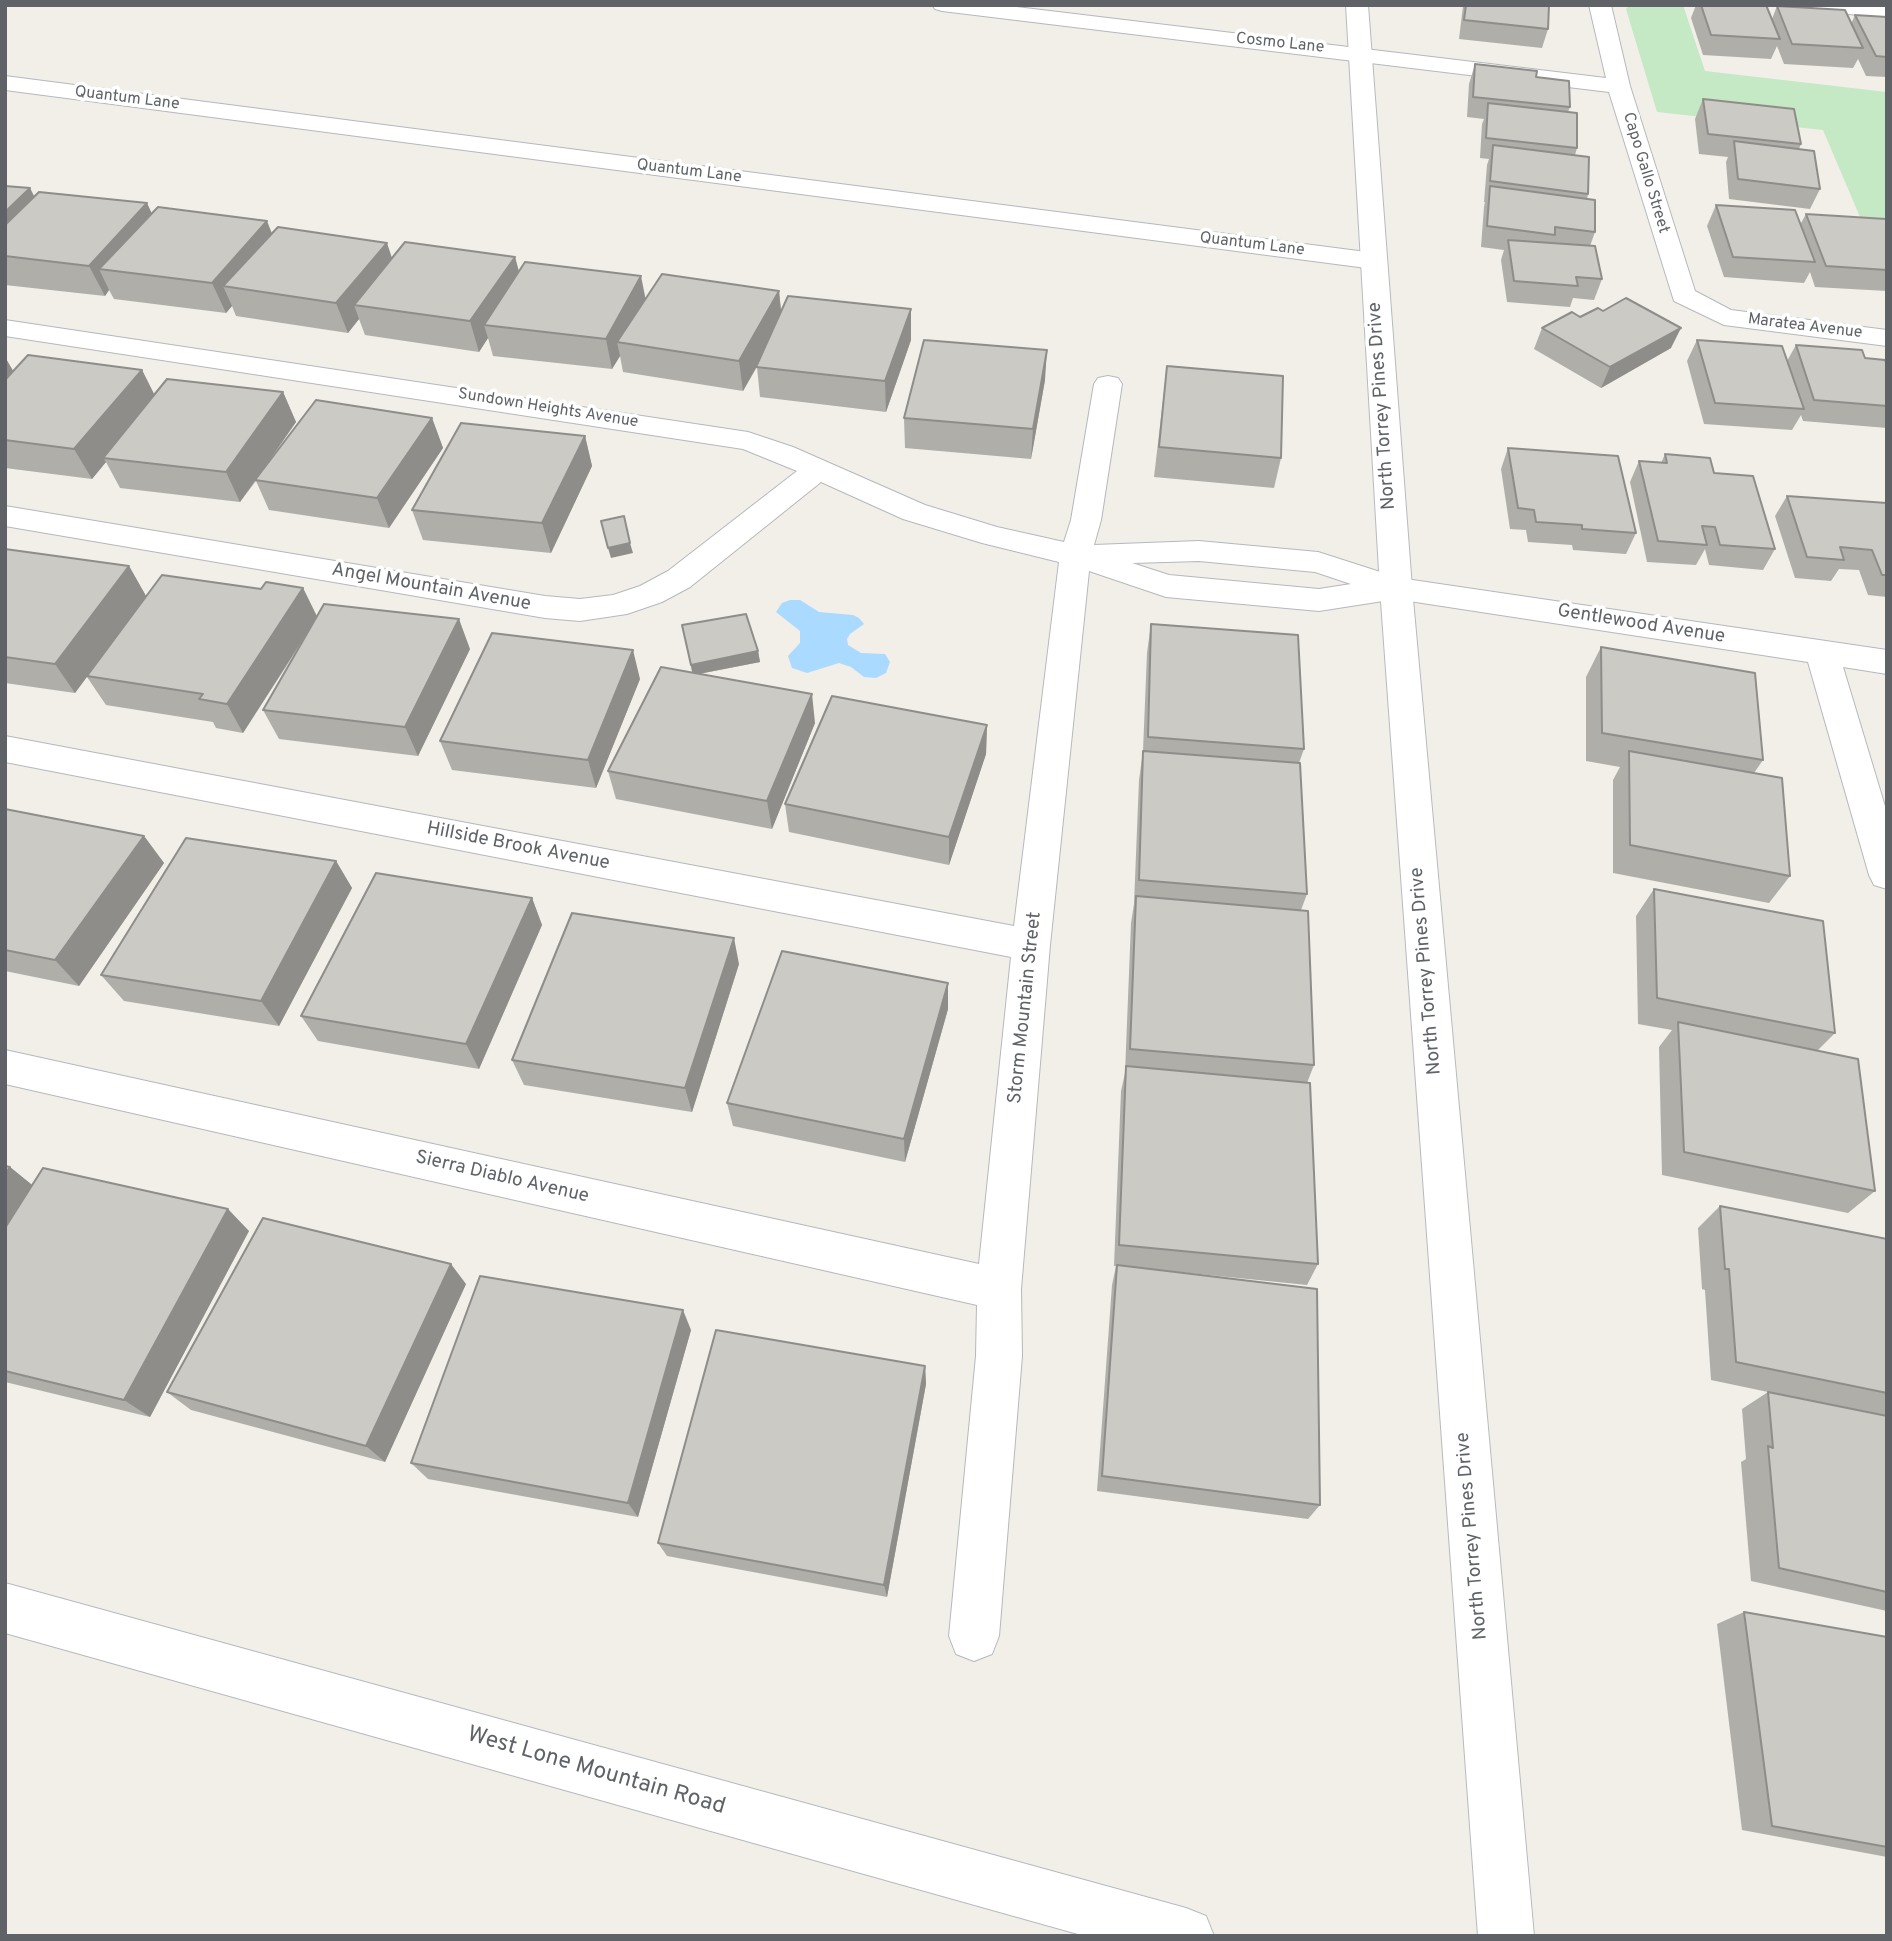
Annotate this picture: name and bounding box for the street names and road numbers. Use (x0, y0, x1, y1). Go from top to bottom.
street label: Cosmo Lane (1235, 30, 1325, 58)
street label: Quantum Lane (73, 83, 181, 115)
street label: Capo Gallo Street (1617, 110, 1673, 236)
street label: Quantum Lane (635, 156, 743, 188)
street label: Quantum Lane (1198, 229, 1306, 261)
street label: North Torrey Pines Drive (1364, 301, 1402, 511)
street label: Maratea Avenue (1747, 310, 1863, 344)
street label: Sundown Heights Avenue (456, 385, 640, 433)
street label: Angel Mountain Avenue (330, 559, 532, 617)
street label: Gentlewood Avenue (1555, 600, 1727, 650)
street label: Hillside Brook Avenue (424, 818, 612, 876)
street label: North Torrey Pines Drive (1407, 866, 1447, 1076)
street label: Storm Mountain Street (1005, 911, 1047, 1105)
street label: Sierra Diablo Avenue (413, 1147, 591, 1209)
street label: North Torrey Pines Drive (1453, 1431, 1493, 1641)
street label: West Lone Mountain Road (464, 1722, 728, 1822)

